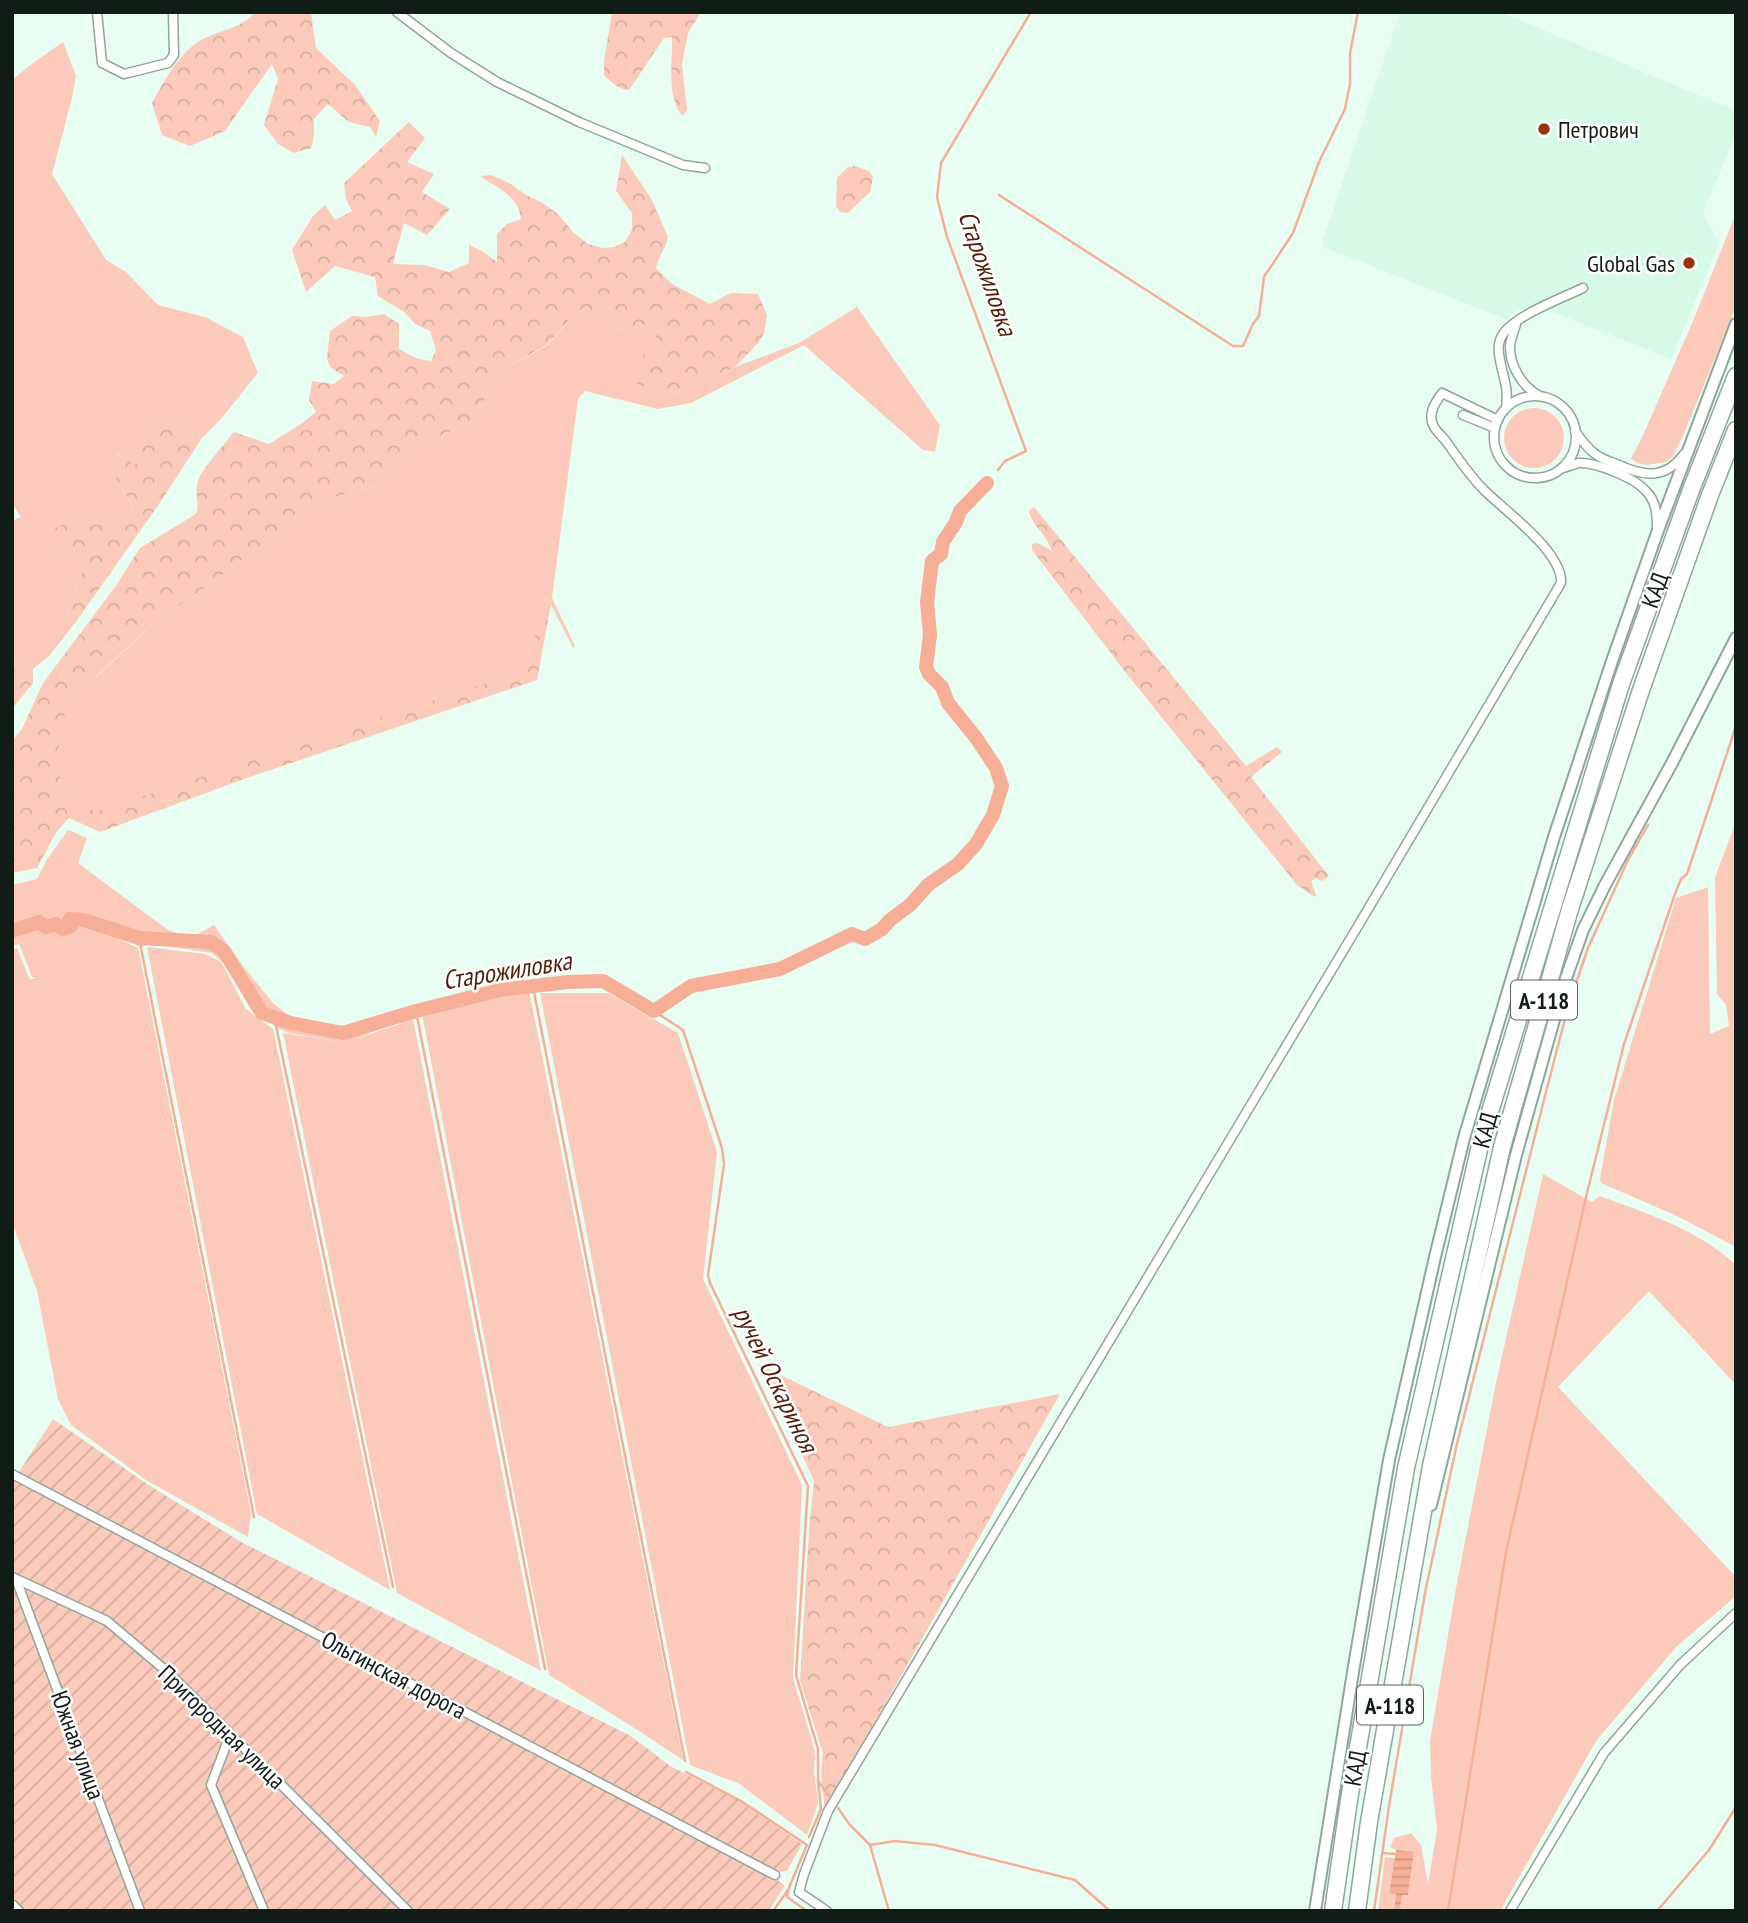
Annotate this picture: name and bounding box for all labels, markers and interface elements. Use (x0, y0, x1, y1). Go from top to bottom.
place label: Петрович (1558, 114, 1639, 145)
marker: Петрович (1536, 121, 1552, 137)
water label: Старожиловка (951, 206, 1025, 341)
place label: Global Gas (1587, 248, 1675, 279)
marker: Global Gas (1681, 255, 1697, 271)
street label: КАД (1634, 568, 1676, 612)
water label: Старожиловка (440, 943, 575, 996)
road number: А-118 (1511, 981, 1577, 1020)
street label: КАД (1465, 1109, 1505, 1151)
water label: ручей Оскариноя (727, 1301, 826, 1459)
street label: Ольгинская дорога (316, 1624, 472, 1726)
street label: Пригородная улица (152, 1658, 292, 1796)
street label: Южная улица (44, 1686, 112, 1804)
road number: А-118 (1357, 1686, 1423, 1724)
street label: КАД (1337, 1748, 1373, 1788)

